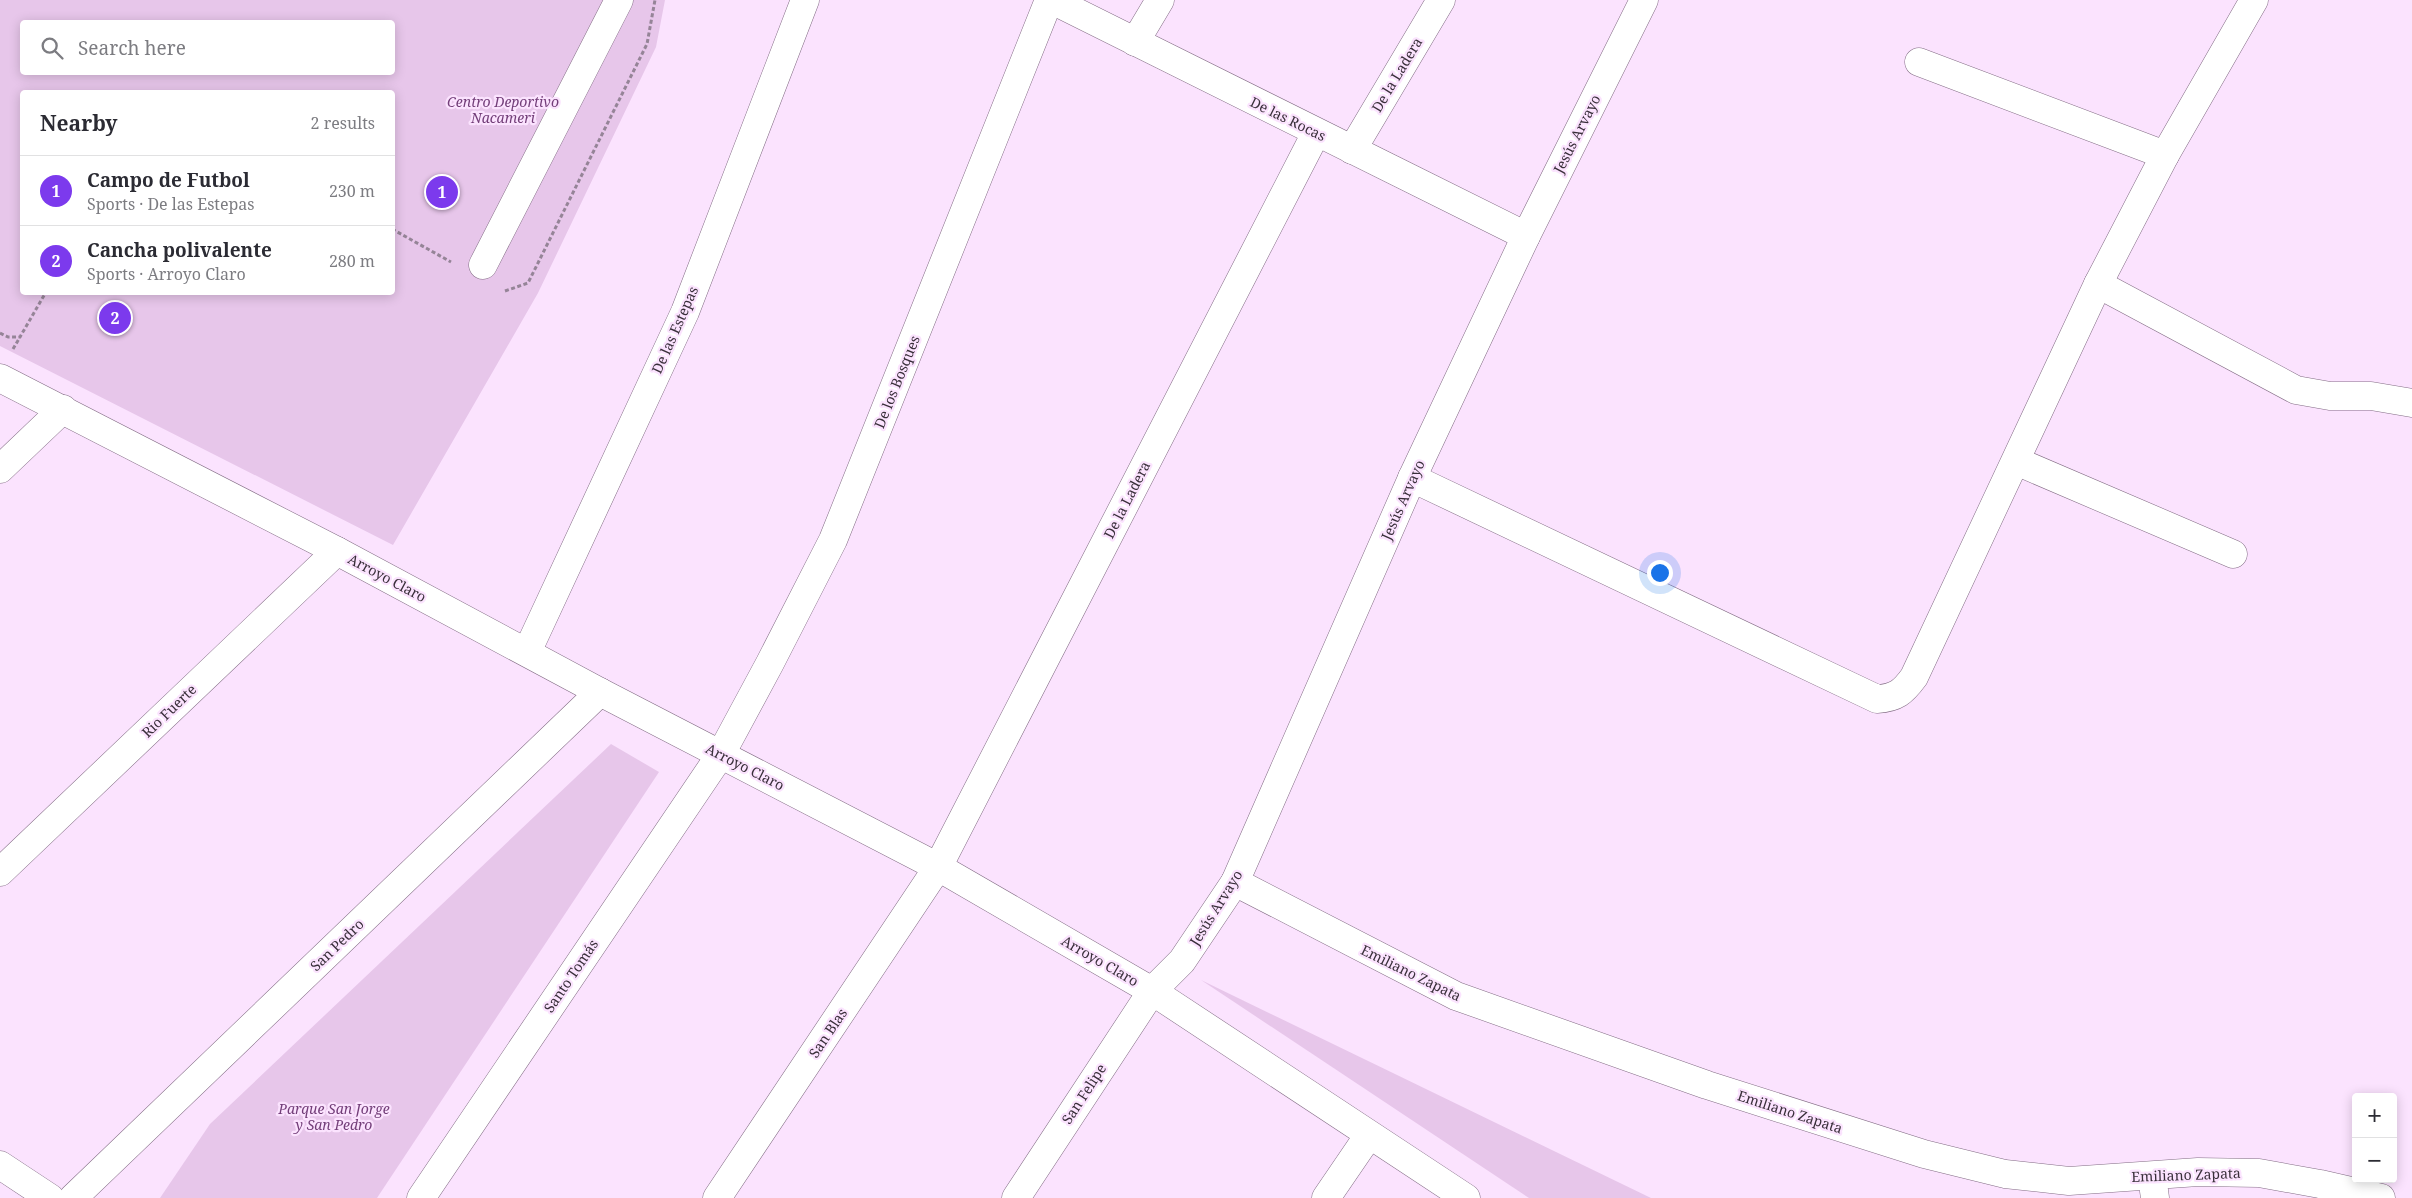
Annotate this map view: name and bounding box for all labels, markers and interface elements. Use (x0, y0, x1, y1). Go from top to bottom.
search box (20, 20, 395, 75)
icon: search (38, 34, 66, 62)
street label: De la Ladera (1367, 34, 1426, 116)
text: Search here (78, 35, 186, 61)
street label: Jesús Arvayo (1548, 91, 1604, 177)
park label: Centro Deportivo Nacameri (447, 92, 559, 127)
street label: De las Rocas (1247, 92, 1329, 145)
text: Nearby (40, 109, 118, 137)
text: 2 results (311, 112, 375, 134)
text: Campo de Futbol (87, 167, 250, 193)
pin: 1 (426, 173, 458, 211)
text: 1 (51, 180, 61, 202)
text: 230 m (329, 180, 375, 202)
text: Sports · De las Estepas (87, 193, 255, 215)
text: Cancha polivalente (87, 237, 272, 263)
text: 2 (51, 250, 61, 272)
text: 280 m (329, 250, 375, 272)
text: Sports · Arroyo Claro (87, 263, 246, 285)
street label: De las Estepas (647, 283, 702, 376)
pin: 2 (99, 299, 131, 337)
street label: De los Bosques (869, 333, 924, 431)
street label: Jesús Arvayo (1376, 457, 1429, 544)
street label: De la Ladera (1099, 458, 1154, 542)
street label: Arroyo Claro (345, 549, 430, 606)
your location (1647, 560, 1673, 586)
street label: Rio Fuerte (137, 680, 200, 741)
street label: Arroyo Claro (703, 739, 788, 795)
street label: Jesús Arvayo (1184, 866, 1246, 950)
street label: San Pedro (306, 914, 367, 975)
street label: Arroyo Claro (1058, 931, 1142, 990)
street label: Santo Tomás (539, 935, 602, 1016)
street label: Emiliano Zapata (1358, 940, 1465, 1005)
street label: San Blas (804, 1004, 851, 1061)
street label: San Felipe (1057, 1060, 1110, 1128)
street label: Emiliano Zapata (1735, 1086, 1845, 1137)
map controls (2352, 1093, 2397, 1183)
button: + (2352, 1093, 2397, 1138)
park label: Parque San Jorge y San Pedro (277, 1099, 390, 1134)
button: − (2352, 1138, 2397, 1183)
street label: Emiliano Zapata (2131, 1163, 2241, 1186)

